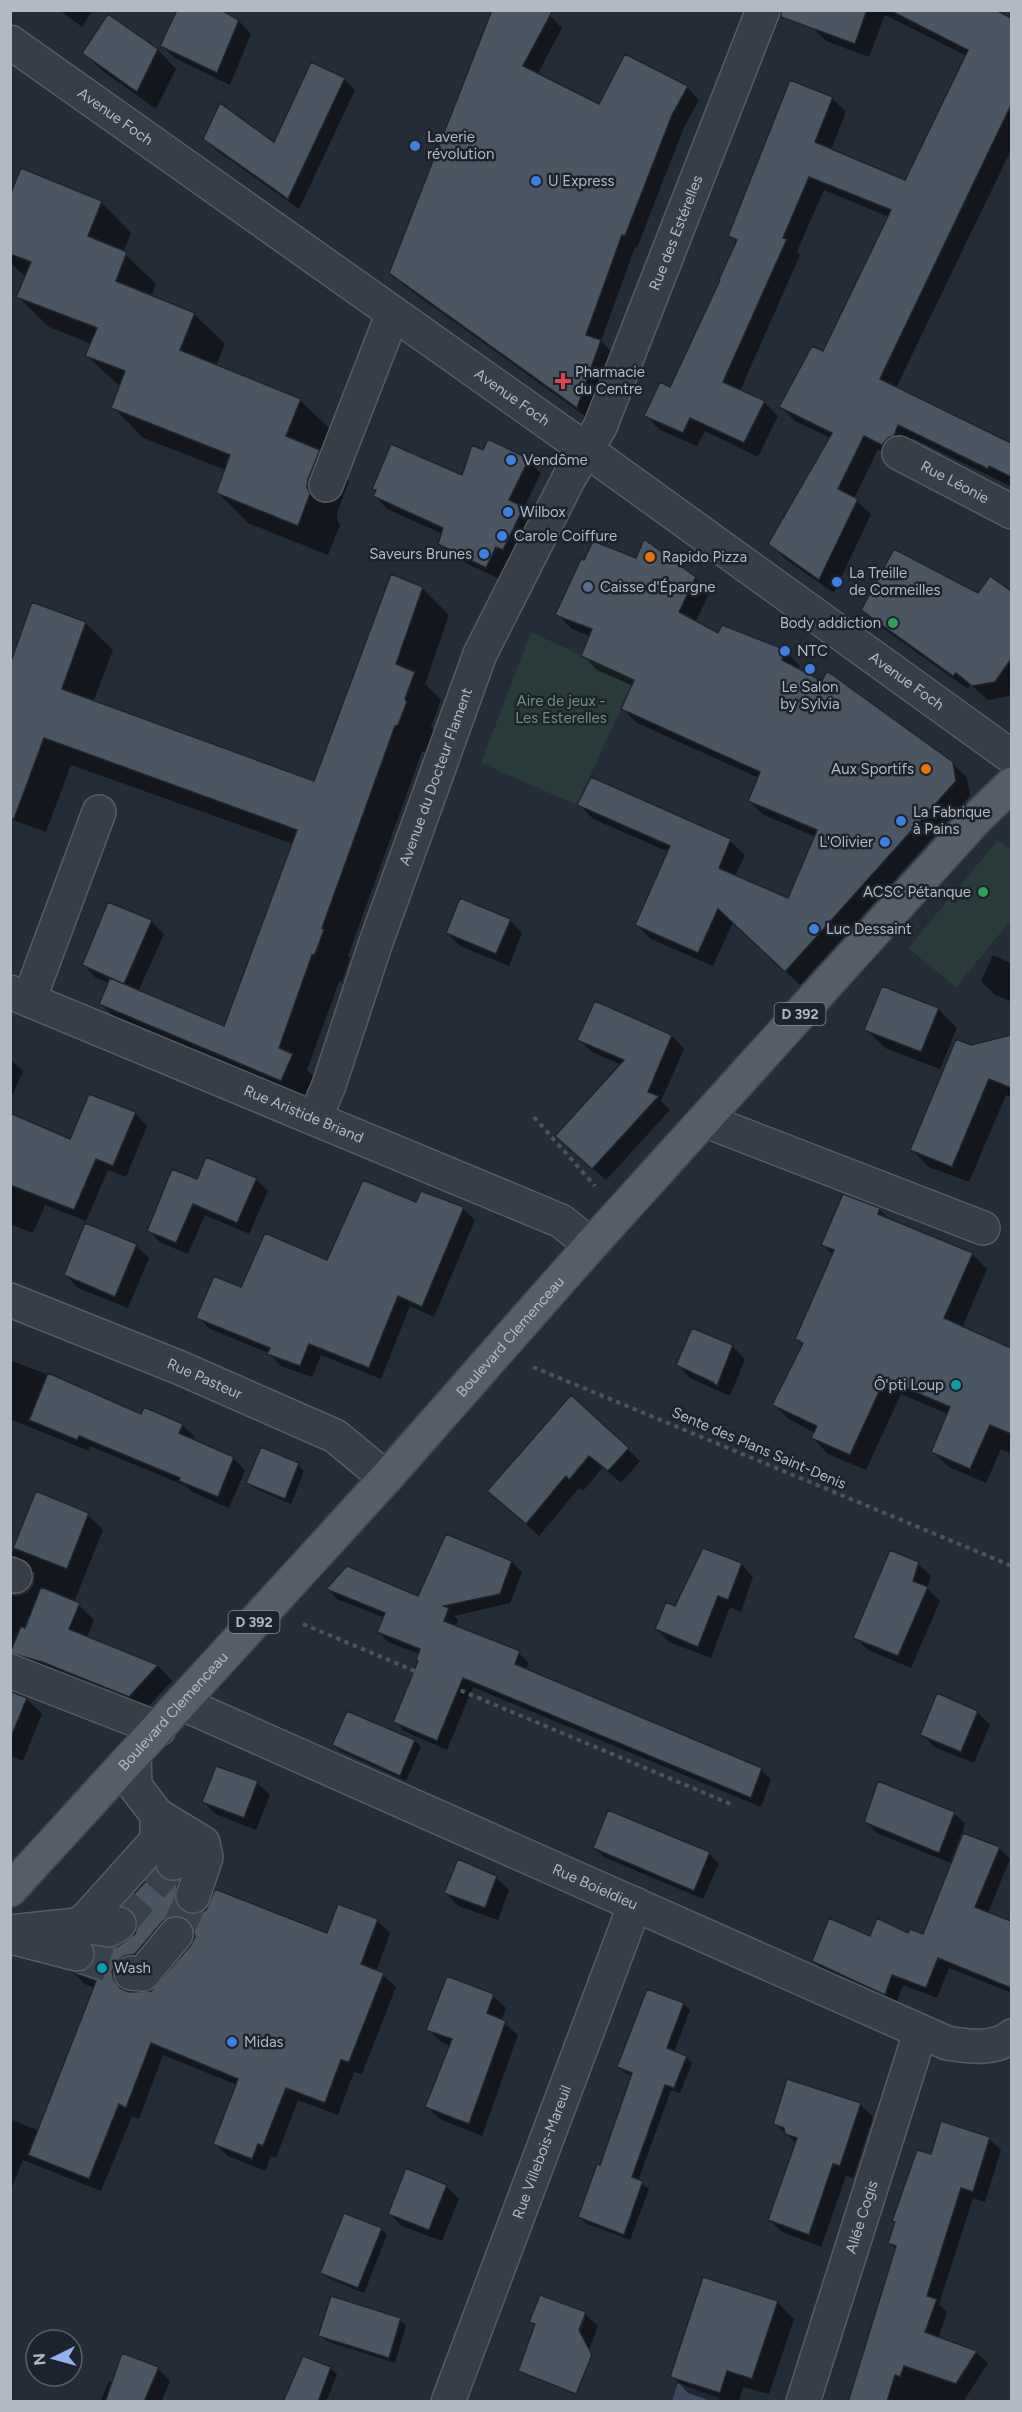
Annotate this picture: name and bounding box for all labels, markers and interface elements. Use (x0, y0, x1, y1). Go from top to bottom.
street label: Avenue Foch (74, 84, 156, 149)
place label: Laverie révolution (427, 128, 494, 163)
marker: Laverie révolution (408, 139, 422, 153)
place label: U Express (548, 172, 614, 190)
street label: Rue des Estérelles (645, 173, 707, 293)
marker: U Express (529, 174, 543, 188)
place label: Pharmacie du Centre (575, 363, 645, 398)
street label: Avenue Foch (471, 364, 553, 430)
marker: Pharmacie du Centre (556, 374, 570, 388)
place label: Vendôme (523, 451, 588, 469)
marker: Vendôme (504, 453, 518, 467)
street label: Rue Léonie (918, 457, 992, 507)
place label: Wilbox (520, 503, 566, 521)
marker: Wilbox (501, 505, 515, 519)
place label: Carole Coiffure (514, 527, 617, 545)
marker: Carole Coiffure (495, 529, 509, 543)
place label: Saveurs Brunes (369, 545, 472, 563)
marker: Saveurs Brunes (477, 547, 491, 561)
place label: Rapido Pizza (662, 548, 747, 566)
marker: Rapido Pizza (643, 550, 657, 564)
place label: La Treille de Cormeilles (849, 564, 941, 599)
marker: La Treille de Cormeilles (830, 575, 844, 589)
place label: Caisse d'Épargne (600, 578, 715, 596)
marker: Caisse d'Épargne (581, 580, 595, 594)
place label: Body addiction (780, 614, 881, 632)
marker: Body addiction (886, 616, 900, 630)
place label: NTC (797, 642, 828, 660)
marker: NTC (778, 644, 792, 658)
street label: Avenue Foch (866, 648, 947, 714)
marker: Le Salon by Sylvia (803, 662, 817, 676)
place label: Le Salon by Sylvia (780, 678, 840, 713)
street label: Avenue du Docteur Flament (395, 685, 476, 868)
park label: Aire de jeux - Les Esterelles (515, 692, 607, 727)
place label: Aux Sportifs (831, 760, 914, 778)
marker: Aux Sportifs (919, 762, 933, 776)
place label: La Fabrique à Pains (913, 803, 990, 838)
marker: La Fabrique à Pains (894, 814, 908, 828)
place label: L'Olivier (819, 833, 873, 851)
marker: L'Olivier (878, 835, 892, 849)
place label: ACSC Pétanque (863, 883, 971, 901)
marker: ACSC Pétanque (976, 885, 990, 899)
place label: Luc Dessaint (826, 920, 912, 938)
marker: Luc Dessaint (807, 922, 821, 936)
road number: D 392 (774, 1003, 826, 1025)
street label: Rue Aristide Briand (241, 1081, 366, 1147)
street label: Boulevard Clemenceau (453, 1273, 568, 1401)
street label: Rue Pasteur (164, 1355, 245, 1403)
place label: Ô'pti Loup (874, 1376, 944, 1394)
marker: Ô'pti Loup (949, 1378, 963, 1392)
street label: Sente des Plans Saint-Denis (669, 1403, 849, 1493)
road number: D 392 (228, 1611, 280, 1633)
street label: Boulevard Clemenceau (114, 1648, 232, 1774)
street label: Rue Boieldieu (550, 1860, 640, 1914)
place label: Wash (114, 1959, 151, 1977)
marker: Wash (95, 1961, 109, 1975)
place label: Midas (244, 2033, 284, 2051)
marker: Midas (225, 2035, 239, 2049)
street label: Rue Villebois-Mareuil (509, 2083, 575, 2221)
street label: Allée Cogis (842, 2178, 882, 2256)
north arrow (24, 2328, 84, 2388)
text: N (30, 2352, 50, 2366)

